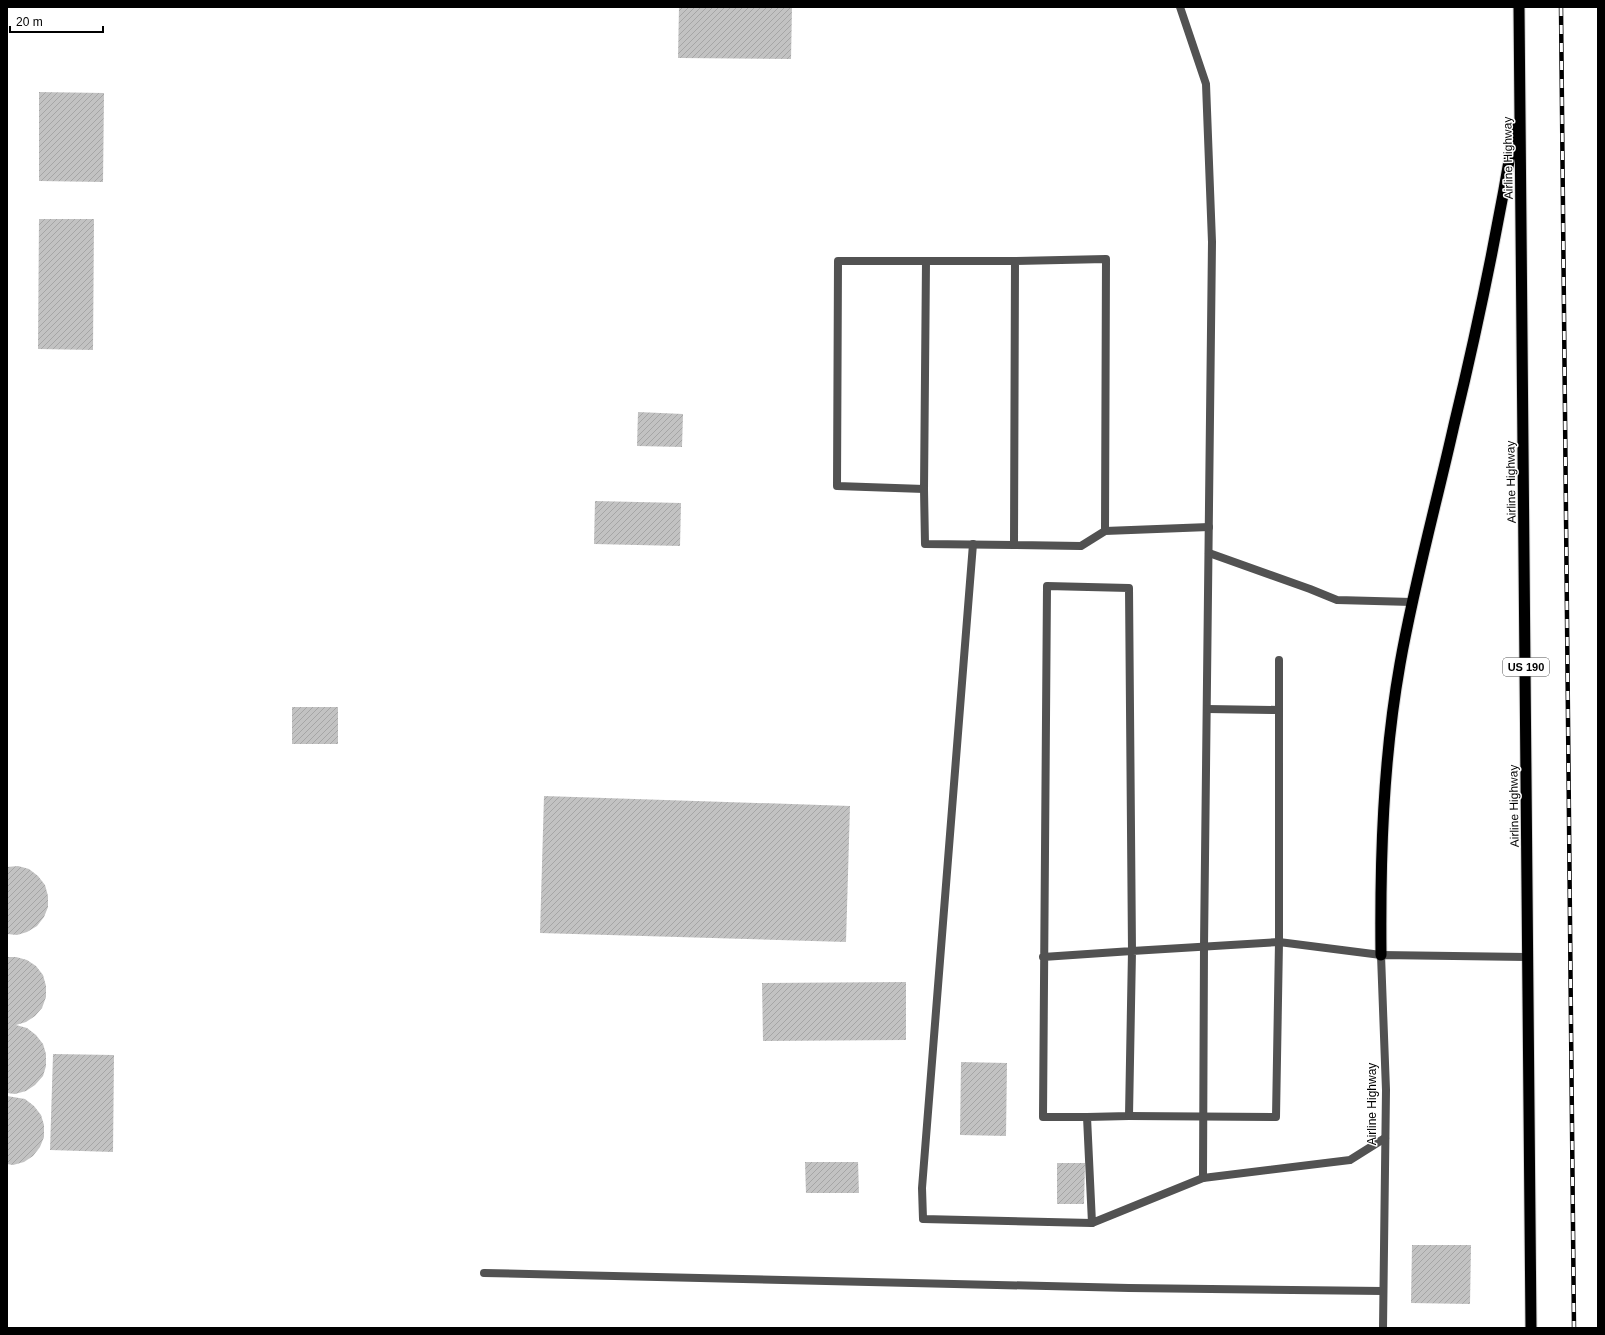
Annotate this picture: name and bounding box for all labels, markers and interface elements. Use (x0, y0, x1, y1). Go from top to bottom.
scale bar (10, 8, 103, 34)
text: 20 m (16, 15, 43, 29)
street label: Airline Highway (1500, 117, 1516, 199)
street label: Airline Highway (1503, 441, 1519, 523)
road number: US 190 (1503, 658, 1549, 676)
street label: Airline Highway (1506, 765, 1522, 847)
street label: Airline Highway (1365, 1063, 1379, 1145)

